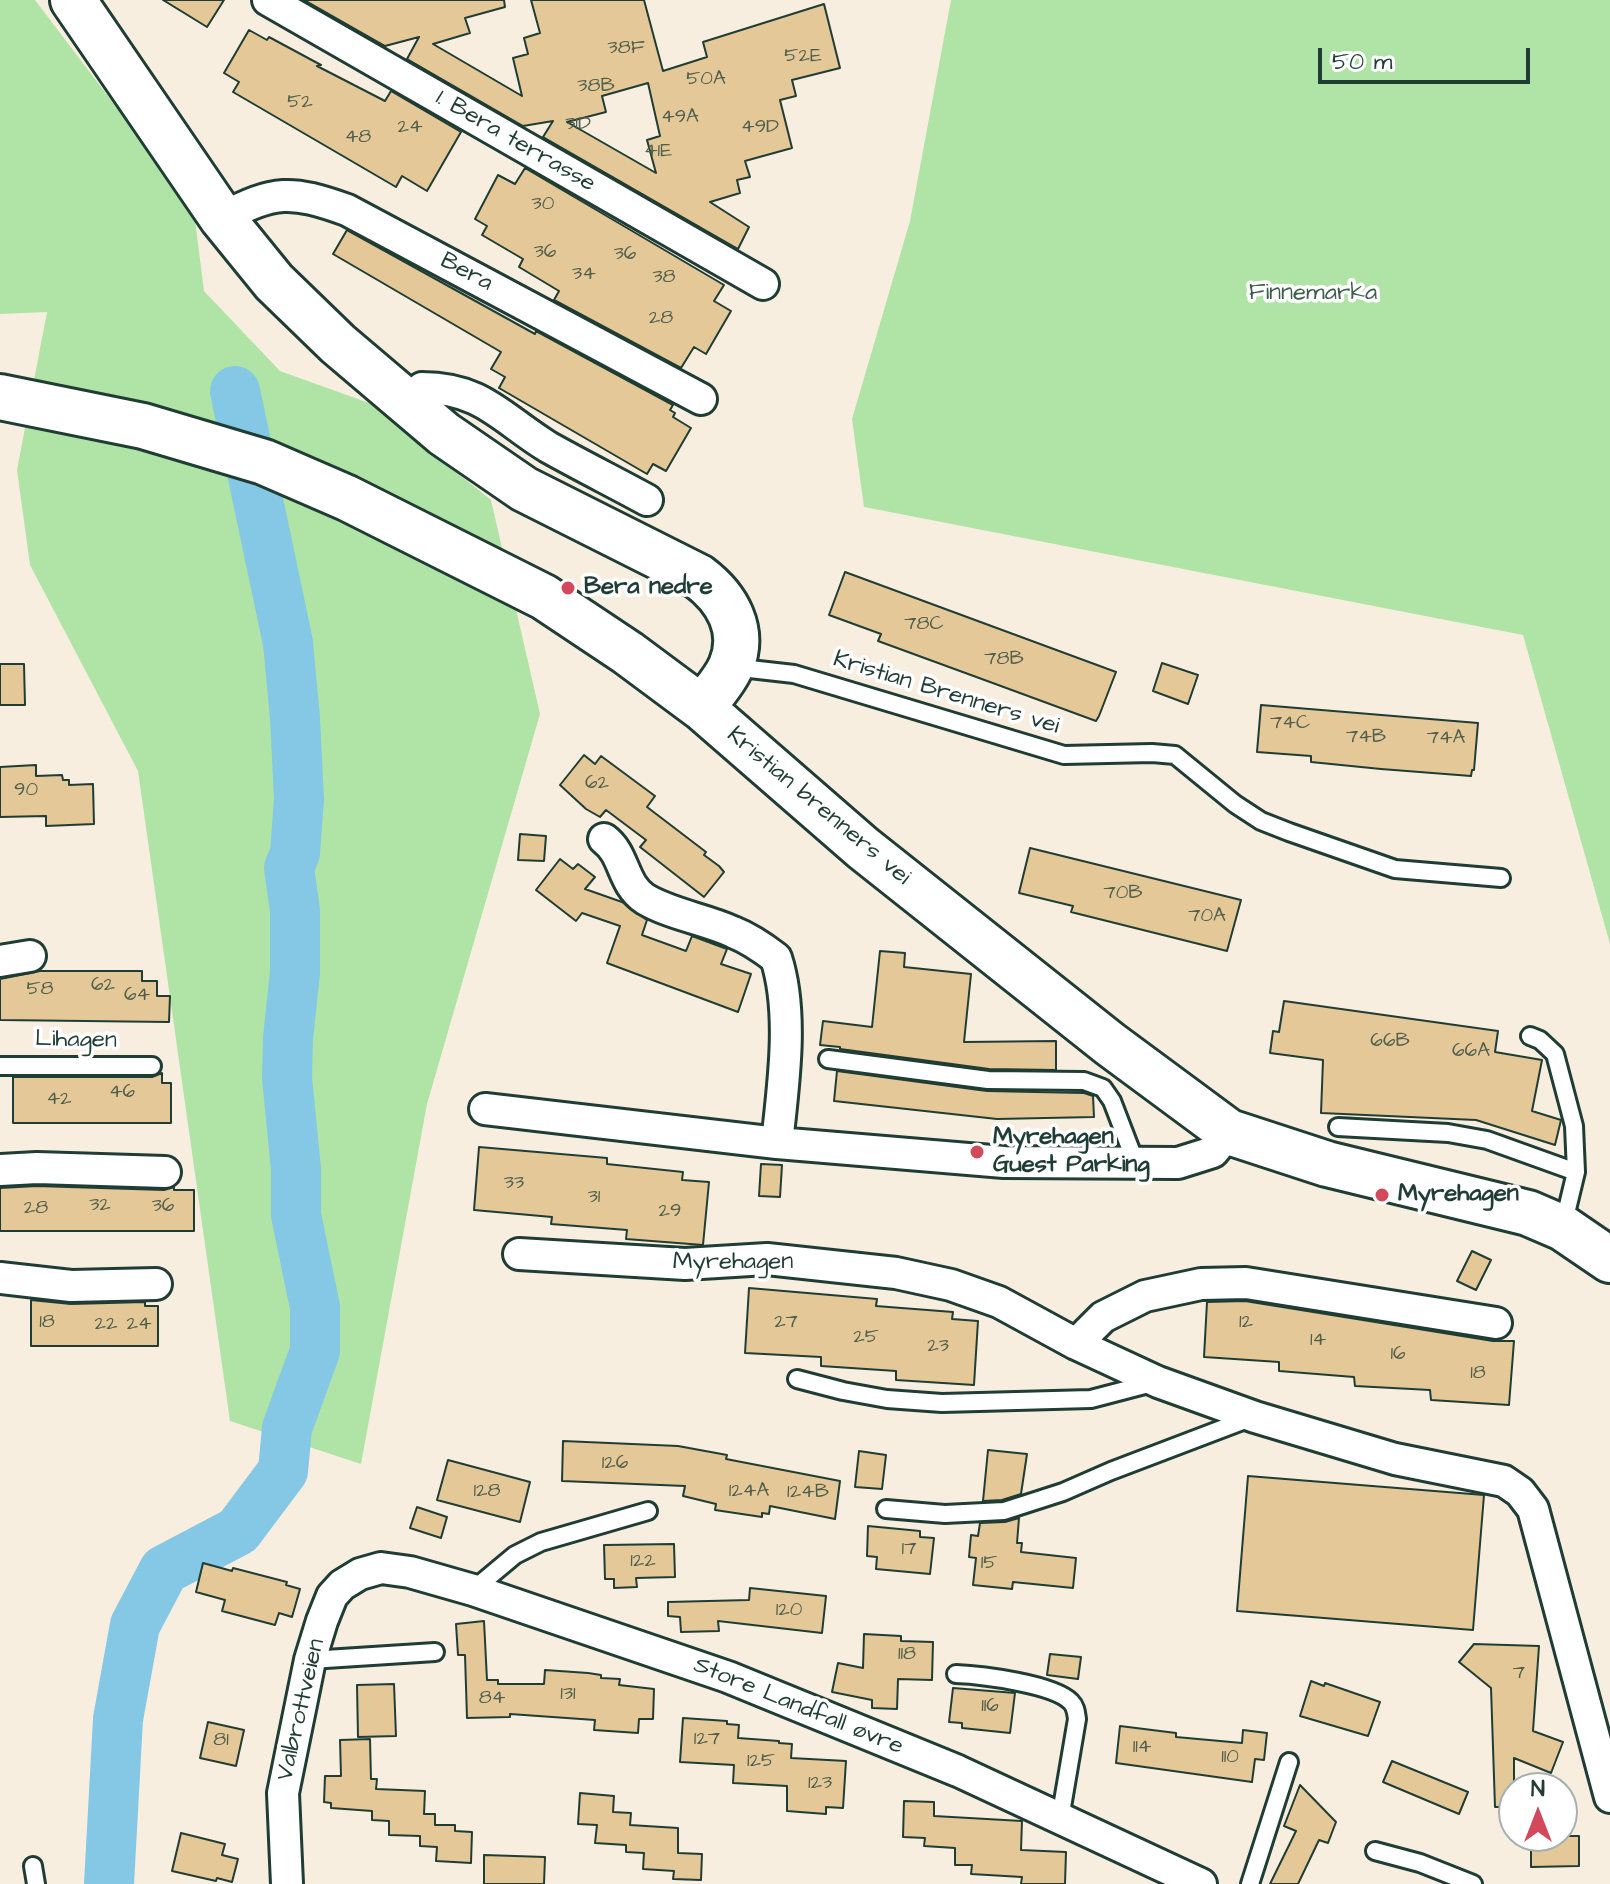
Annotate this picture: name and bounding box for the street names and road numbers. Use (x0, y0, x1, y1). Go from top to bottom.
street label: 1. Bera terrasse (430, 85, 600, 199)
street label: Bera (435, 247, 497, 299)
street label: Kristian Brenners vei (829, 646, 1063, 742)
street label: Kristian brenners vei (720, 722, 916, 892)
street label: Lihagen (35, 1026, 117, 1056)
street label: Myrehagen (673, 1249, 793, 1277)
street label: Valbrottveien (272, 1636, 332, 1784)
street label: Store Landfall øvre (689, 1652, 907, 1762)

